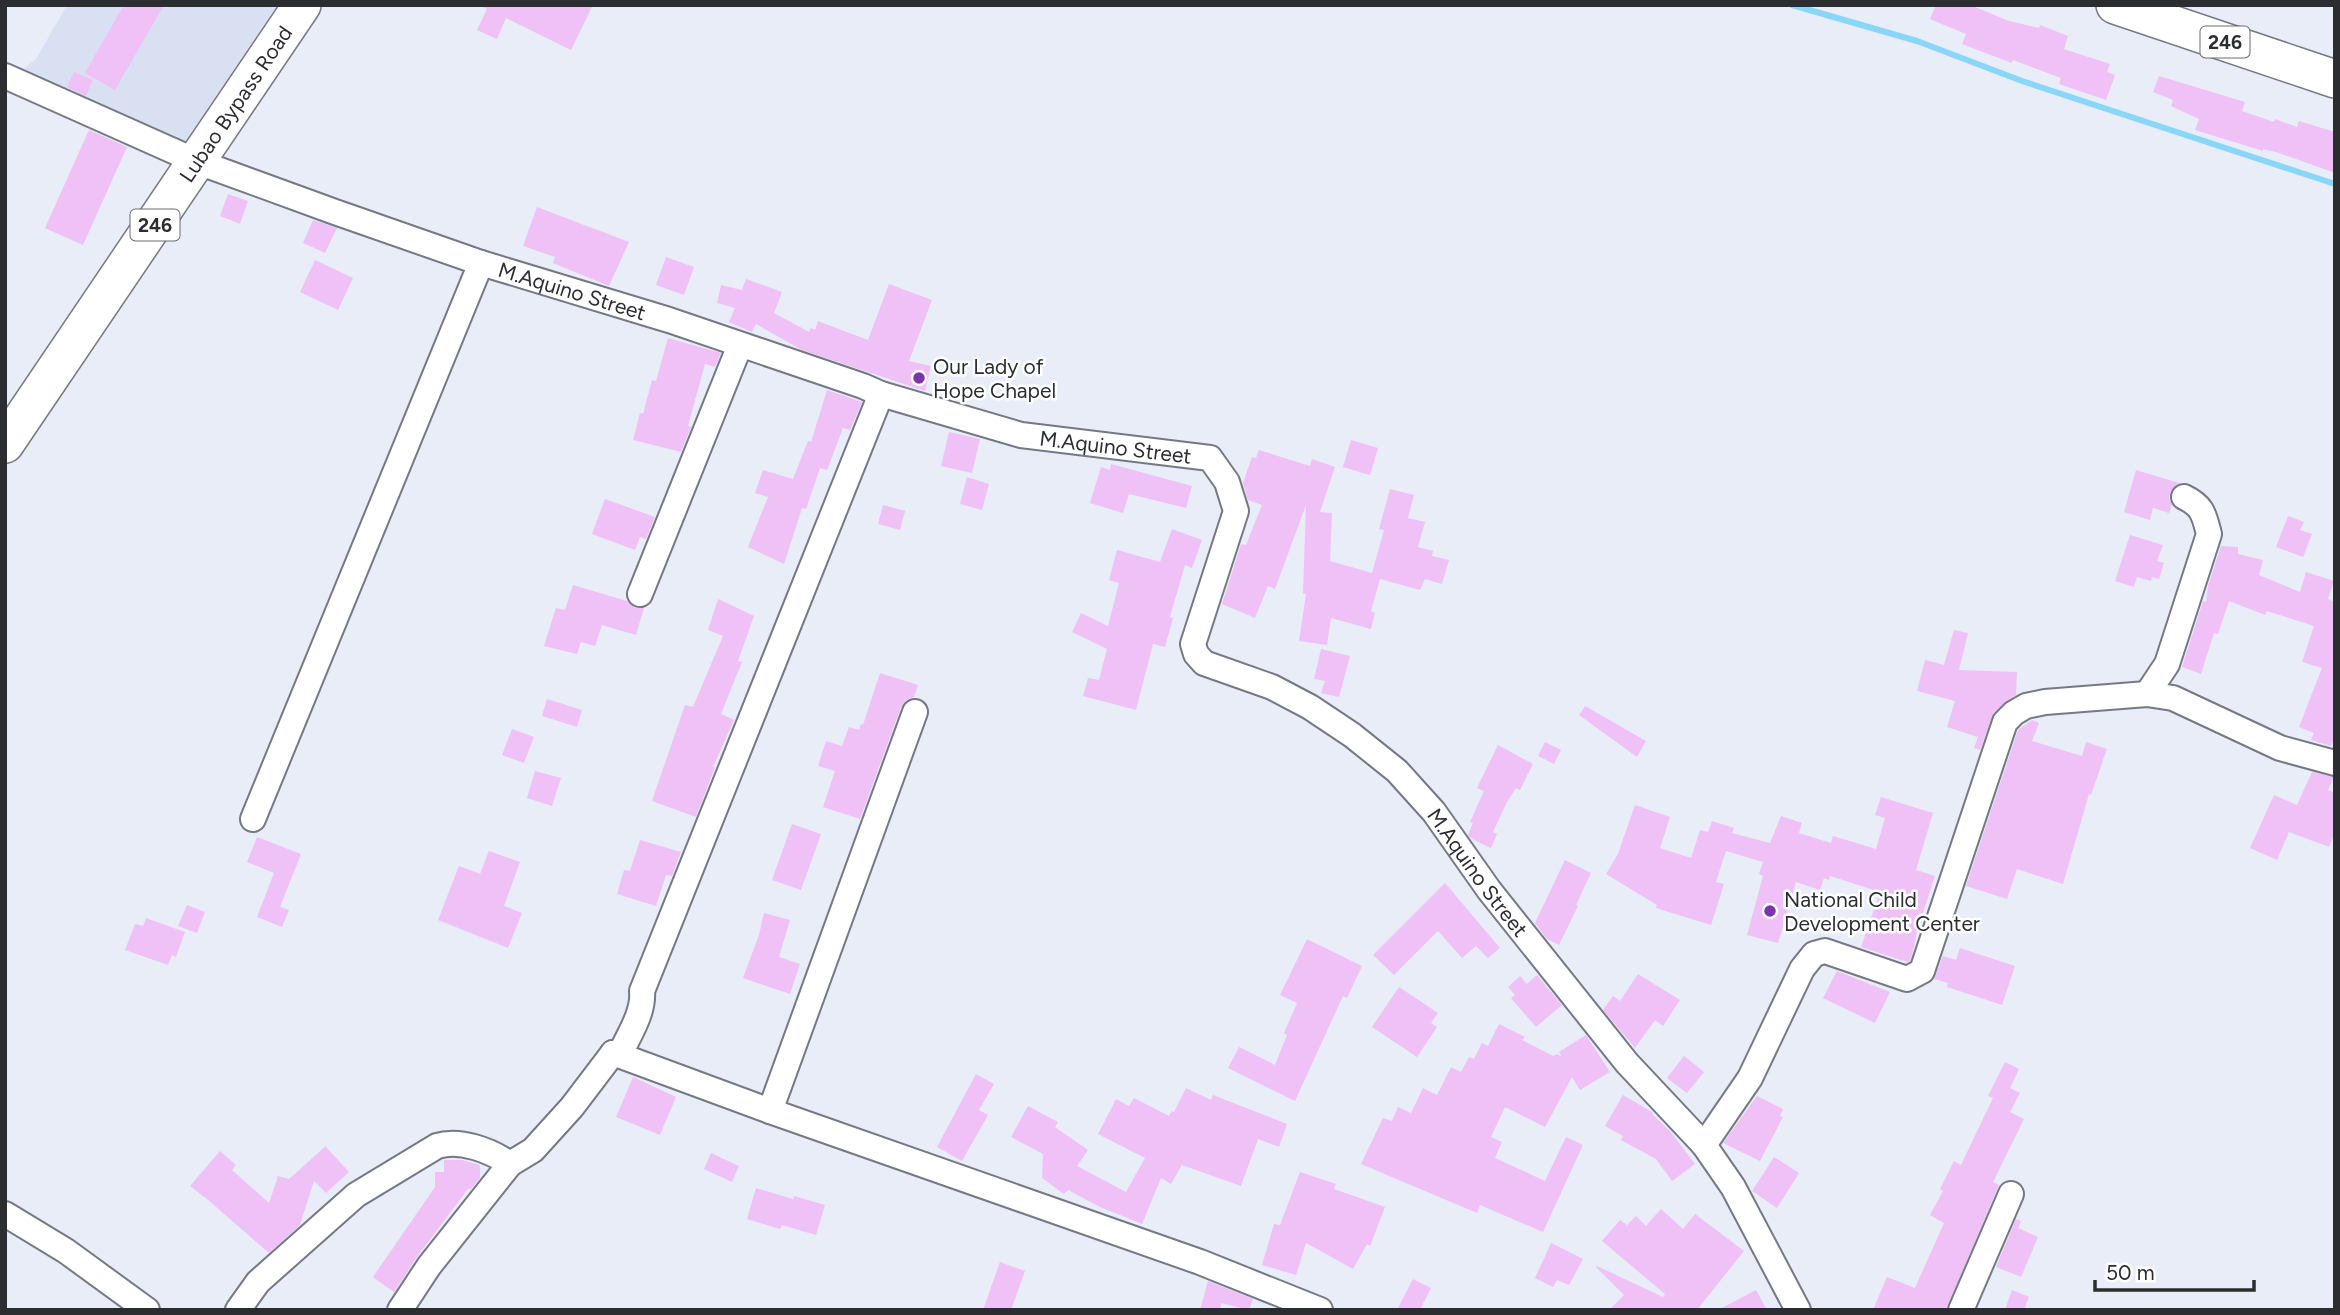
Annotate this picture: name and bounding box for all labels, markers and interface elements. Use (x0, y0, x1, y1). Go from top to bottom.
street label: Lubao Bypass Road (174, 21, 297, 186)
road number: 246 (2200, 26, 2250, 58)
road number: 246 (130, 210, 180, 241)
street label: M.Aquino Street (495, 256, 649, 325)
place label: Our Lady of Hope Chapel (933, 354, 1056, 403)
marker: Our Lady of Hope Chapel (911, 370, 927, 386)
street label: M.Aquino Street (1038, 425, 1193, 468)
street label: M.Aquino Street (1423, 803, 1533, 941)
place label: National Child Development Center (1784, 887, 1980, 936)
marker: National Child Development Center (1762, 903, 1778, 919)
scale bar (2095, 1248, 2254, 1292)
text: 50 m (2106, 1260, 2155, 1285)

